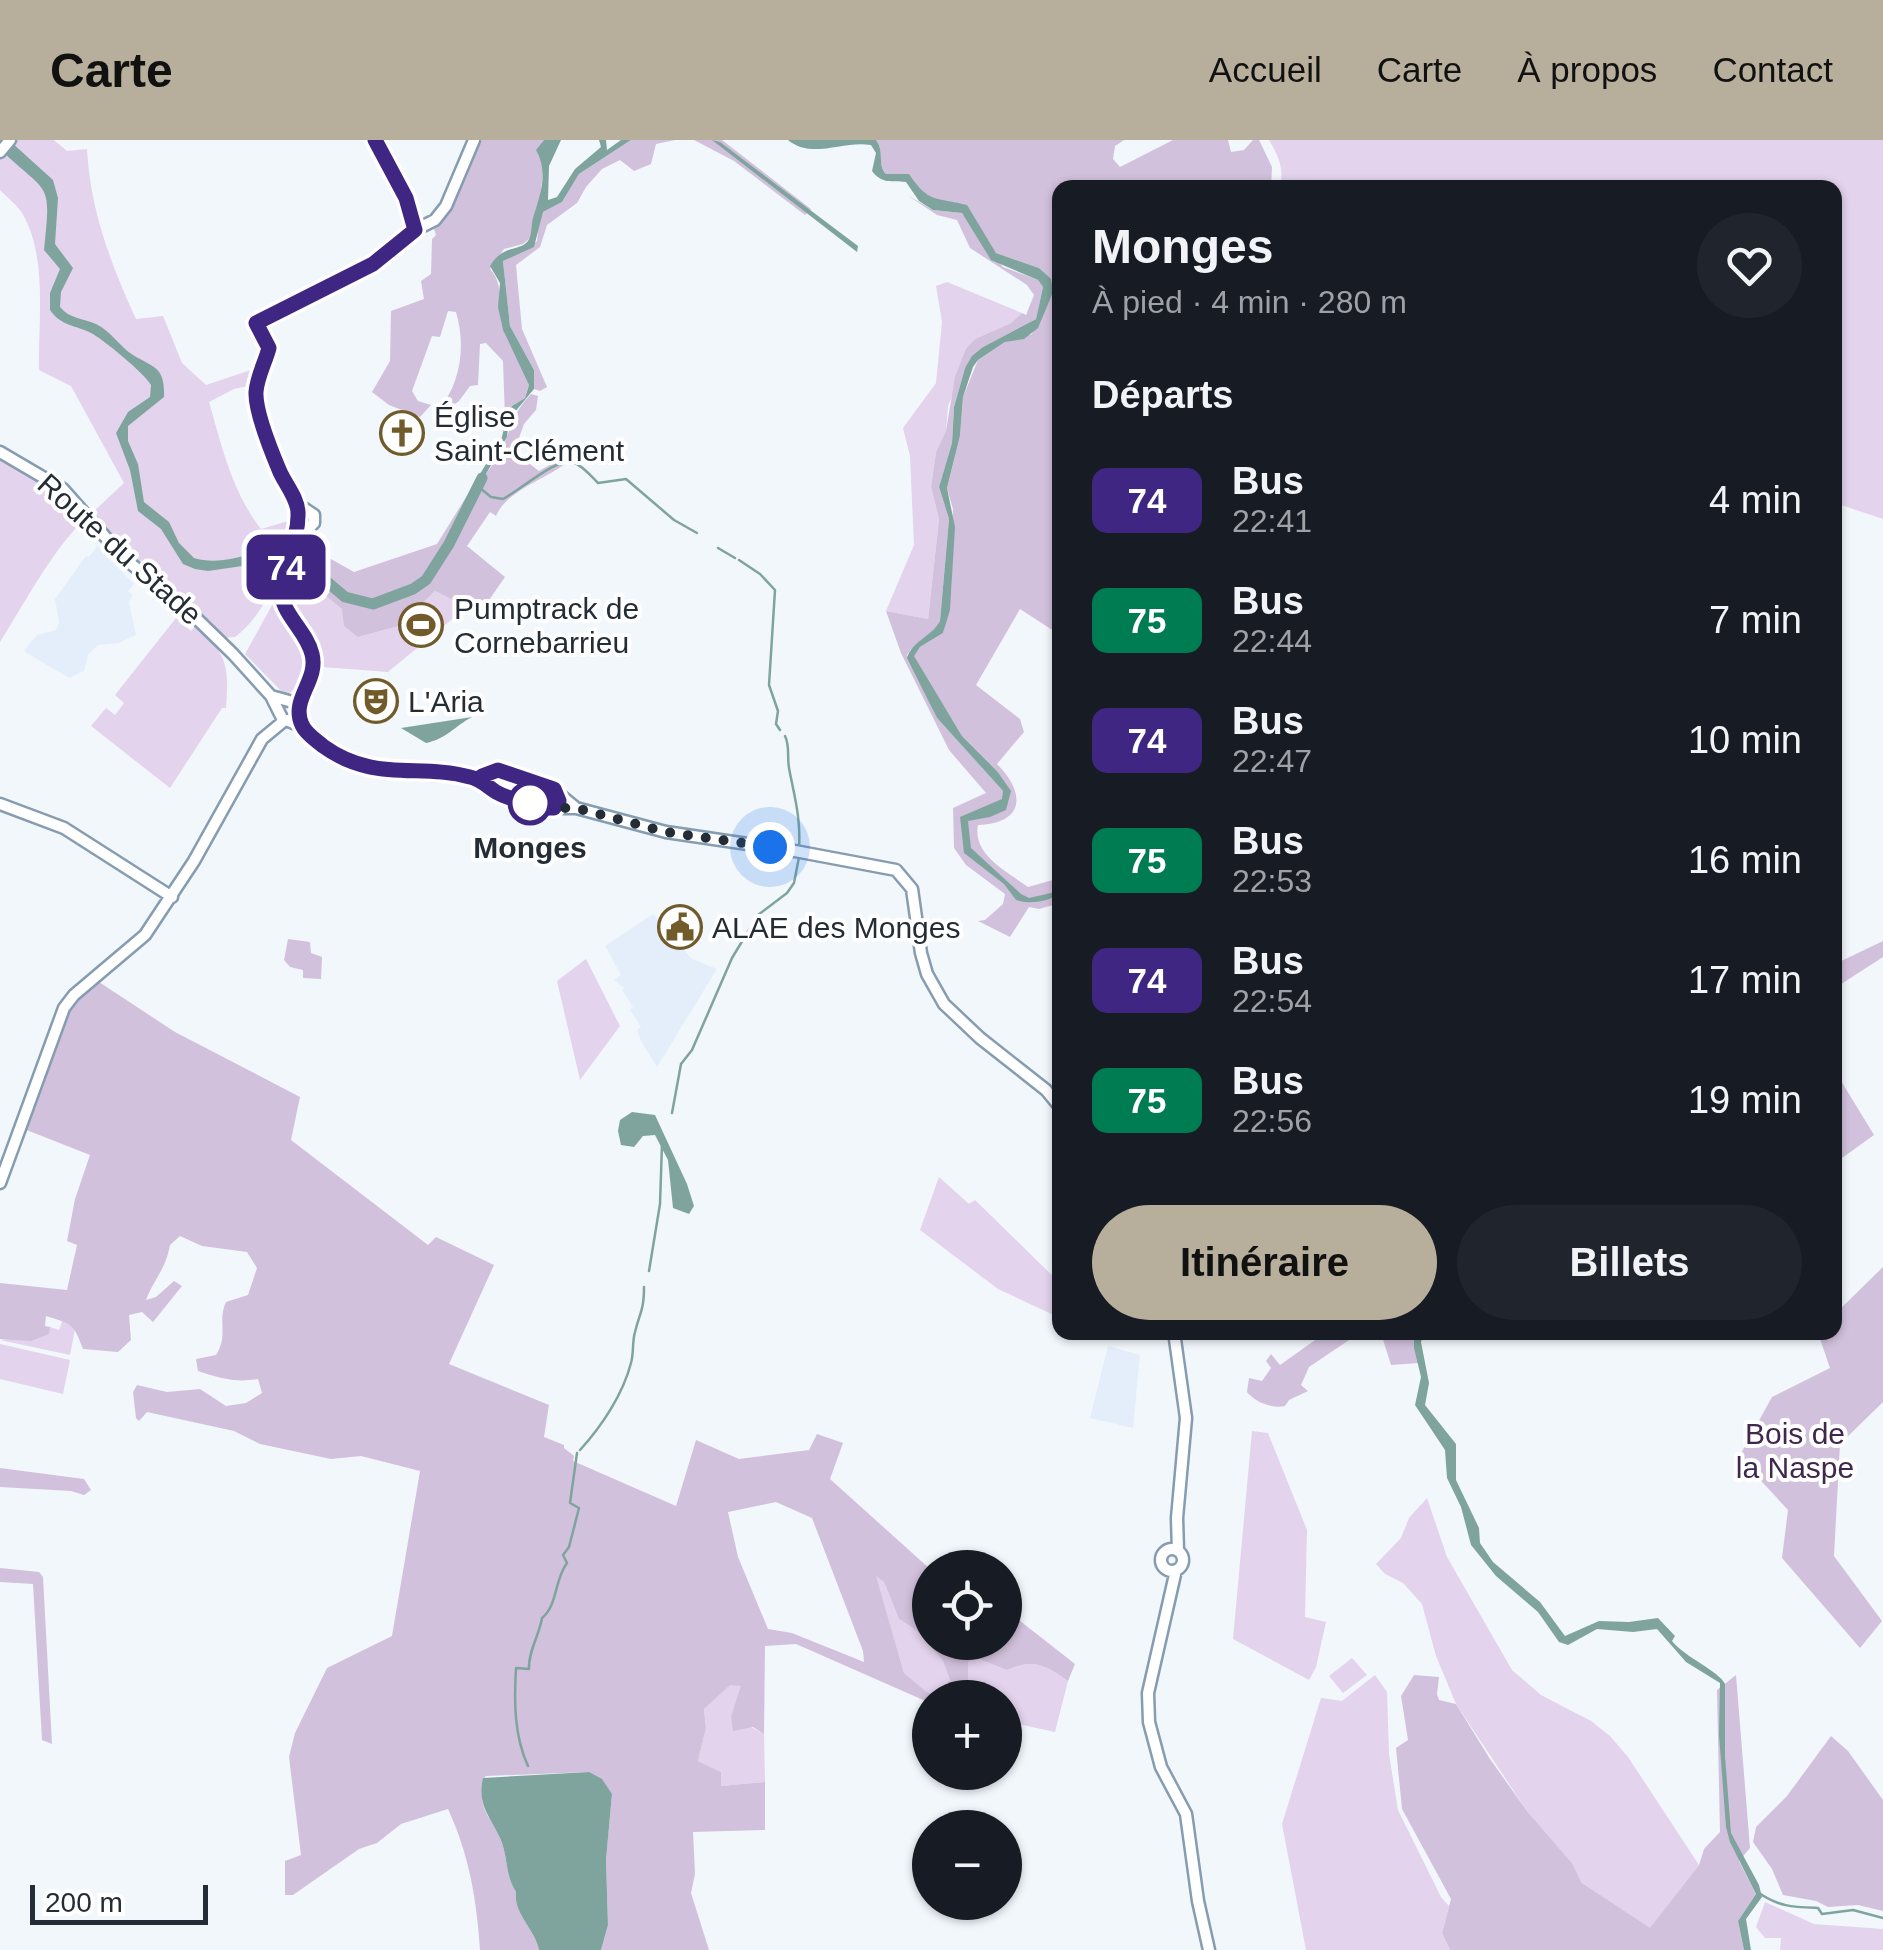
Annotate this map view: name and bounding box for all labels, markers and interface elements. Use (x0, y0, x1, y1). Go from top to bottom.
text: Carte (50, 44, 173, 97)
text: Accueil (1209, 50, 1322, 89)
text: Carte (1377, 50, 1462, 89)
text: À propos (1517, 50, 1657, 89)
text: Contact (1712, 50, 1833, 89)
button: heart (1697, 213, 1802, 318)
text: Monges (1092, 220, 1273, 273)
text: À pied · 4 min · 280 m (1092, 284, 1407, 320)
text: Départs (1092, 374, 1234, 416)
place label: Église Saint-Clément (434, 400, 625, 467)
church icon: Église Saint-Clément (379, 410, 425, 456)
text: Bus (1232, 460, 1304, 502)
street label: Route du Stade (31, 467, 209, 631)
text: 4 min (1709, 479, 1802, 521)
text: 74 (1128, 481, 1166, 520)
text: 22:41 (1232, 503, 1312, 539)
line badge: 74 (241, 534, 331, 600)
text: 74 (267, 548, 305, 587)
text: Bus (1232, 580, 1304, 622)
place label: Pumptrack de Cornebarrieu (454, 592, 639, 659)
text: 7 min (1709, 599, 1802, 641)
text: 75 (1128, 601, 1166, 640)
sports icon: Pumptrack de Cornebarrieu (398, 602, 444, 648)
text: 22:44 (1232, 623, 1312, 659)
theatre icon: L'Aria (353, 678, 399, 724)
place label: L'Aria (408, 685, 484, 718)
text: Bus (1232, 700, 1304, 742)
text: 10 min (1688, 719, 1802, 761)
text: 74 (1128, 721, 1166, 760)
text: 22:47 (1232, 743, 1312, 779)
marker: Monges (509, 782, 551, 824)
text: Bus (1232, 820, 1304, 862)
your location (745, 822, 795, 872)
place label: Monges (473, 831, 587, 864)
text: 16 min (1688, 839, 1802, 881)
text: 75 (1128, 841, 1166, 880)
text: 22:53 (1232, 863, 1312, 899)
public building icon: ALAE des Monges (657, 904, 703, 950)
place label: ALAE des Monges (712, 911, 960, 944)
text: Bus (1232, 940, 1304, 982)
text: 17 min (1688, 959, 1802, 1001)
text: 74 (1128, 961, 1166, 1000)
text: 22:54 (1232, 983, 1312, 1019)
text: Bus (1232, 1060, 1304, 1102)
text: 19 min (1688, 1079, 1802, 1121)
text: 75 (1128, 1081, 1166, 1120)
text: 22:56 (1232, 1103, 1312, 1139)
button: Itinéraire (1092, 1205, 1437, 1320)
button: Billets (1457, 1205, 1802, 1320)
park label: Bois de la Naspe (1736, 1417, 1854, 1484)
map controls (912, 1550, 1022, 1920)
button: locate (912, 1550, 1022, 1660)
button: + (912, 1680, 1022, 1790)
button: − (912, 1810, 1022, 1920)
scale bar (30, 1880, 208, 1924)
text: 200 m (45, 1887, 123, 1918)

